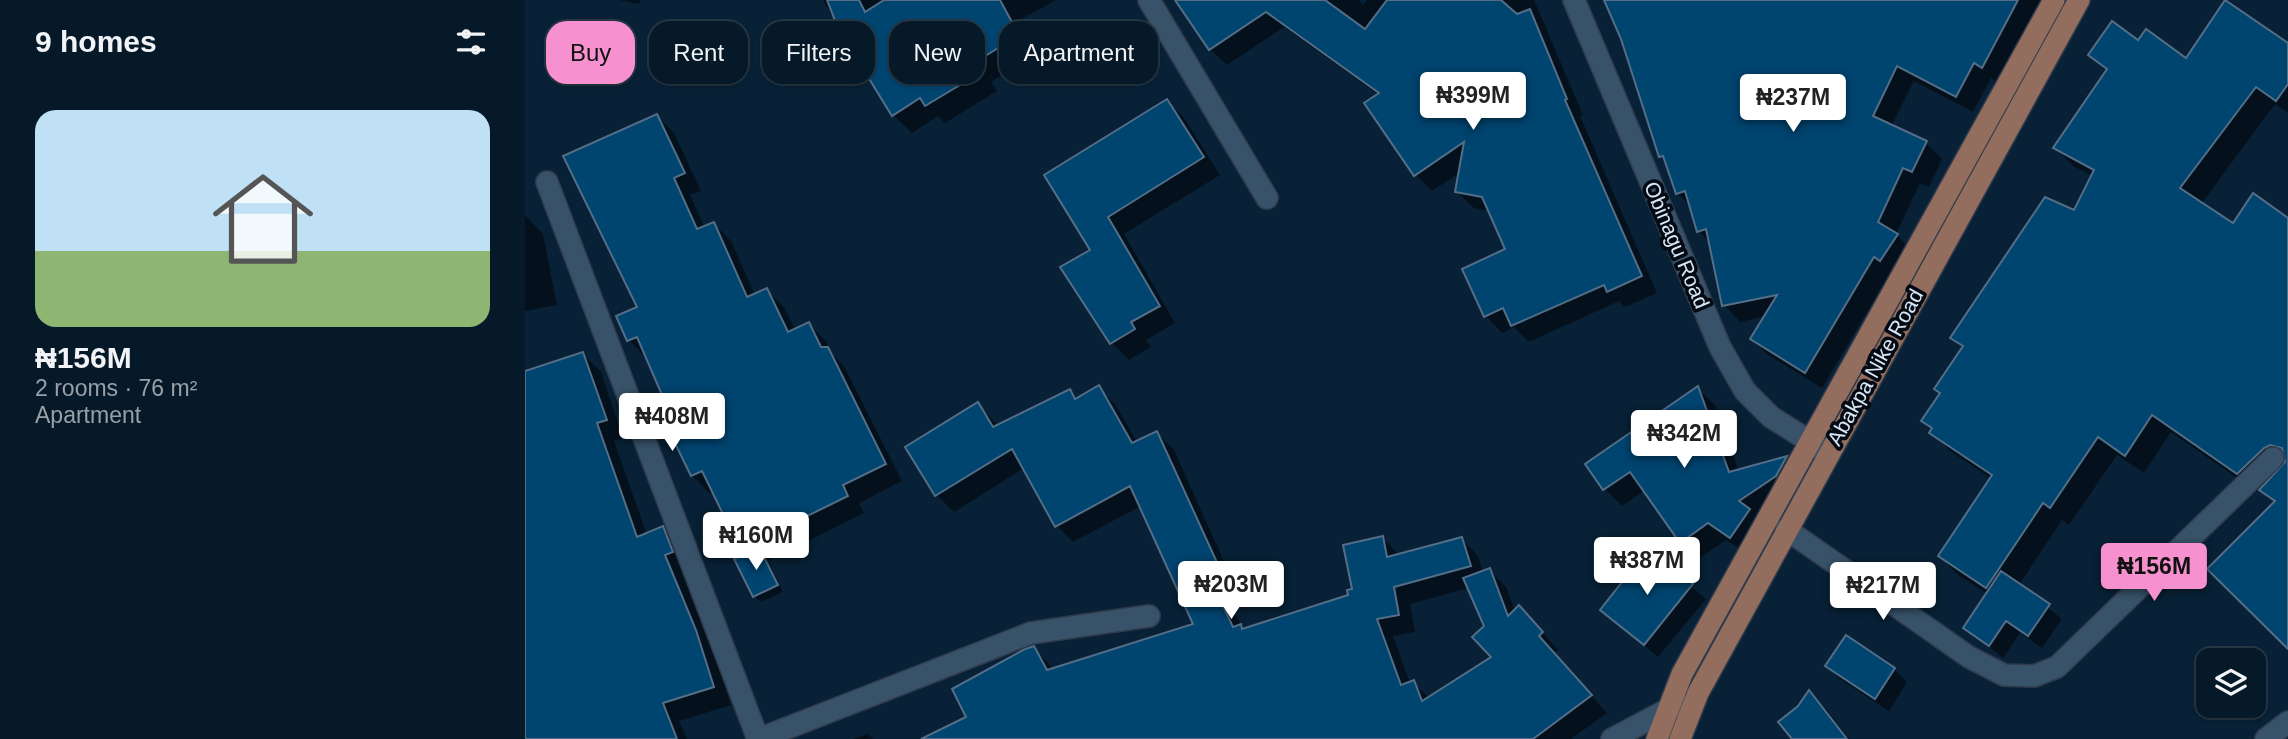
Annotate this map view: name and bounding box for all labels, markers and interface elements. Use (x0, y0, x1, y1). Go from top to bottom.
chip: Buy (546, 21, 635, 84)
chip: Rent (649, 21, 748, 84)
chip: Filters (762, 21, 875, 84)
chip: New (889, 21, 985, 84)
chip: Apartment (999, 21, 1158, 84)
icon: filters (452, 23, 490, 61)
text: 9 homes (35, 25, 157, 58)
pin: ₦399M (1424, 72, 1522, 132)
pin: ₦237M (1744, 74, 1842, 134)
text: ₦399M (1436, 82, 1510, 108)
text: ₦237M (1756, 84, 1830, 110)
icon: home (200, 156, 326, 282)
street label: Obinagu Road (1640, 178, 1714, 312)
street label: Abakpa Nike Road (1822, 285, 1928, 449)
text: ₦156M (35, 341, 132, 374)
text: 2 rooms · 76 m² (35, 375, 197, 401)
pin: ₦408M (623, 393, 721, 453)
text: Apartment (35, 402, 141, 428)
text: ₦408M (635, 403, 709, 429)
pin: ₦342M (1635, 410, 1733, 470)
text: ₦342M (1647, 420, 1721, 446)
pin: ₦160M (707, 512, 805, 572)
text: ₦160M (719, 522, 793, 548)
pin: ₦387M (1598, 538, 1696, 597)
pin: ₦156M (2105, 544, 2203, 603)
text: ₦387M (1610, 547, 1684, 573)
text: ₦156M (2117, 553, 2191, 579)
pin: ₦203M (1182, 562, 1280, 621)
pin: ₦217M (1834, 562, 1932, 622)
text: ₦203M (1194, 571, 1268, 597)
text: ₦217M (1846, 572, 1920, 598)
map controls (2196, 648, 2266, 718)
button: layers (2196, 648, 2266, 718)

